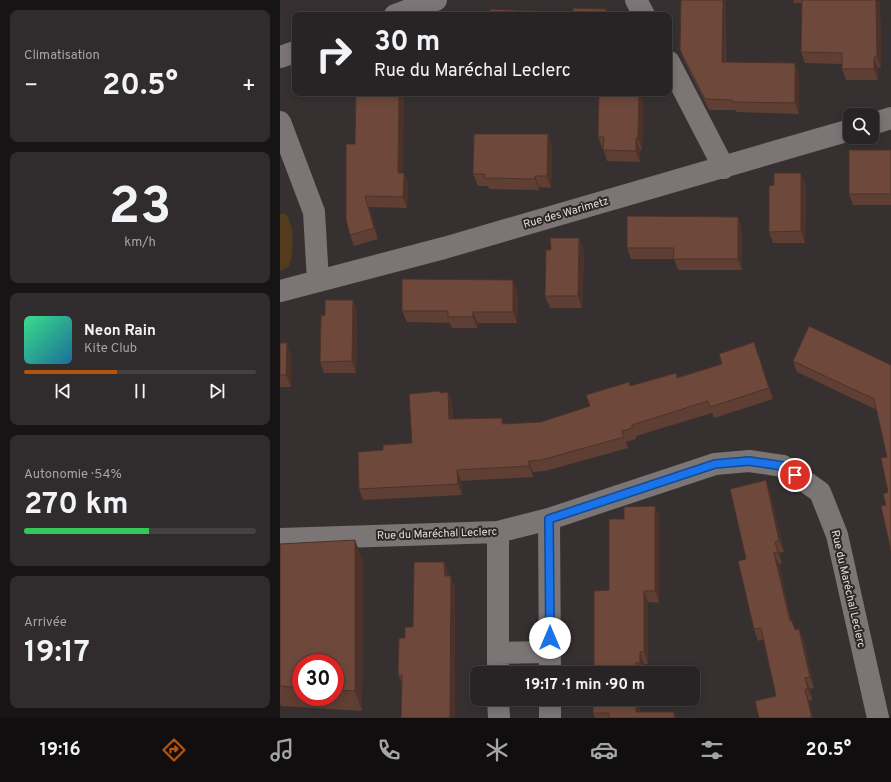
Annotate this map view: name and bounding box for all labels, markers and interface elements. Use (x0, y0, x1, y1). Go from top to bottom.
text: 30 m (374, 25, 440, 61)
icon: right (308, 28, 360, 80)
text: Climatisation (24, 48, 100, 64)
text: Rue du Maréchal Leclerc (374, 60, 571, 83)
text: 20.5° (102, 68, 178, 105)
text: − (24, 73, 38, 100)
text: + (242, 73, 256, 100)
map controls (843, 108, 879, 144)
button: search (843, 108, 879, 144)
text: 23 (109, 176, 171, 242)
street label: Rue des Warimetz (522, 194, 610, 232)
text: km/h (124, 235, 156, 251)
text: Neon Rain (84, 322, 156, 341)
text: Kite Club (84, 341, 137, 357)
icon: previous (52, 380, 74, 402)
icon: pause (129, 380, 151, 402)
icon: next (206, 380, 228, 402)
pin (778, 458, 812, 492)
icon: arrive (784, 464, 806, 486)
text: Autonomie · 54% (24, 467, 122, 483)
text: 270 km (24, 487, 129, 524)
street label: Rue du Maréchal Leclerc (377, 525, 497, 543)
street label: Rue du Maréchal Leclerc (828, 529, 868, 649)
text: Arrivée (24, 615, 67, 631)
position arrow (529, 617, 571, 659)
text: 19:17 (24, 635, 90, 672)
speed limit sign: 30 (292, 654, 344, 706)
text: 19:17 · 1 min · 90 m (525, 676, 645, 695)
icon: directions (160, 736, 188, 764)
icon: music (268, 736, 296, 764)
icon: phone (375, 736, 403, 764)
icon: climate (483, 736, 511, 764)
icon: car (590, 736, 618, 764)
icon: filters (698, 736, 726, 764)
text: 19:16 (40, 739, 81, 762)
text: 20.5° (806, 739, 851, 762)

